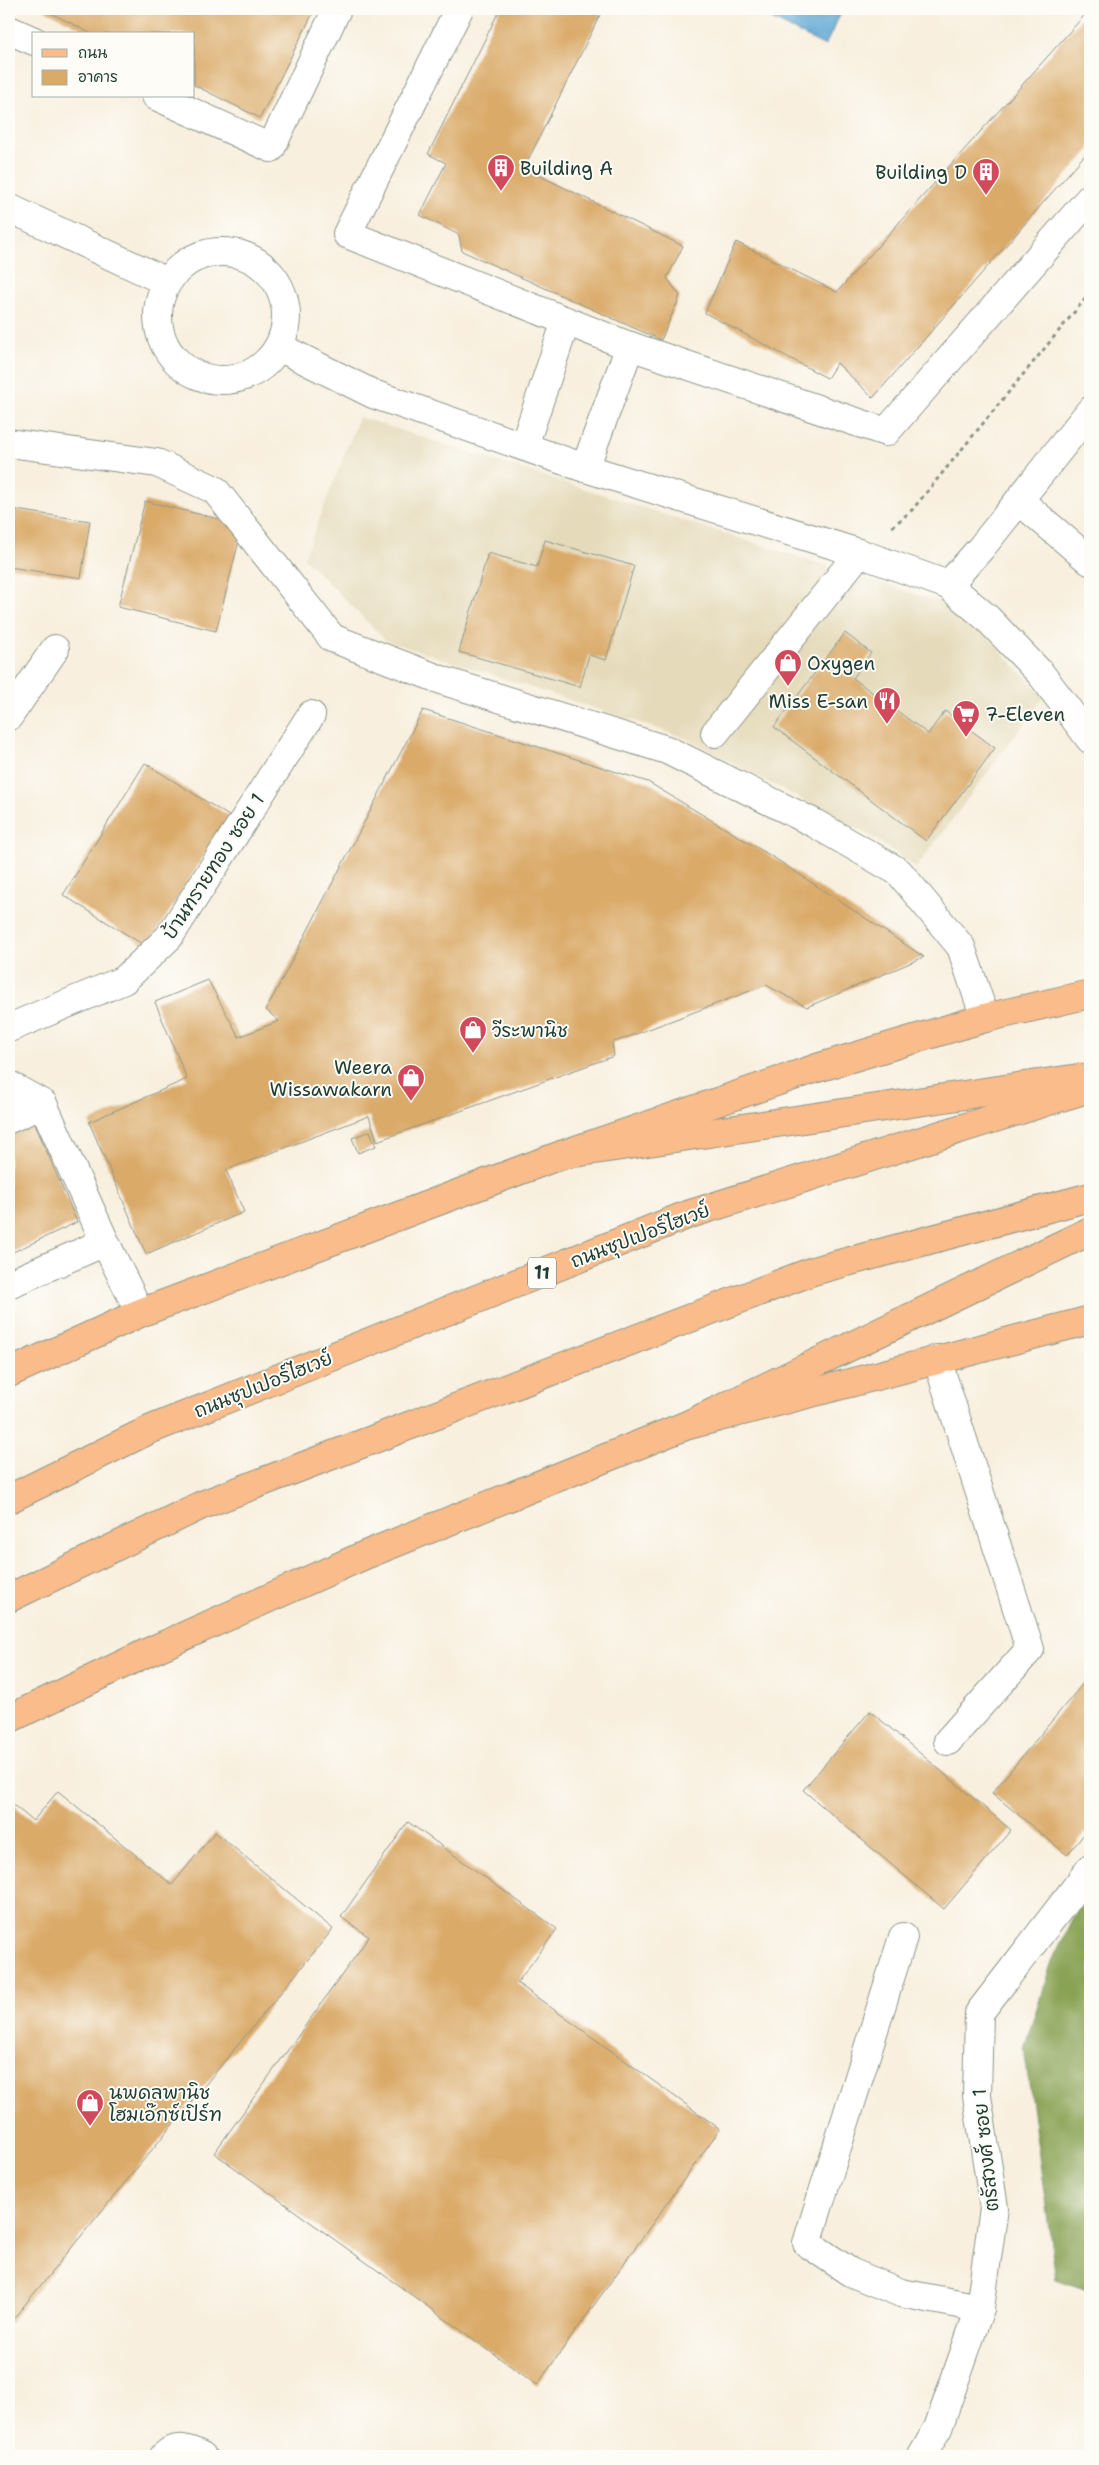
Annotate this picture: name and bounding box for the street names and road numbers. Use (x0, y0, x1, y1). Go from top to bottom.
street label: บ้านทรายทอง ซอย 1 (157, 788, 270, 944)
street label: ถนนซุปเปอร์ไฮเวย์ (567, 1197, 714, 1275)
road number: 11 (528, 1258, 556, 1288)
street label: ถนนซุปเปอร์ไฮเวย์ (190, 1345, 337, 1425)
street label: ตรัสวงศ์ ซอย 1 (967, 2087, 1004, 2213)

